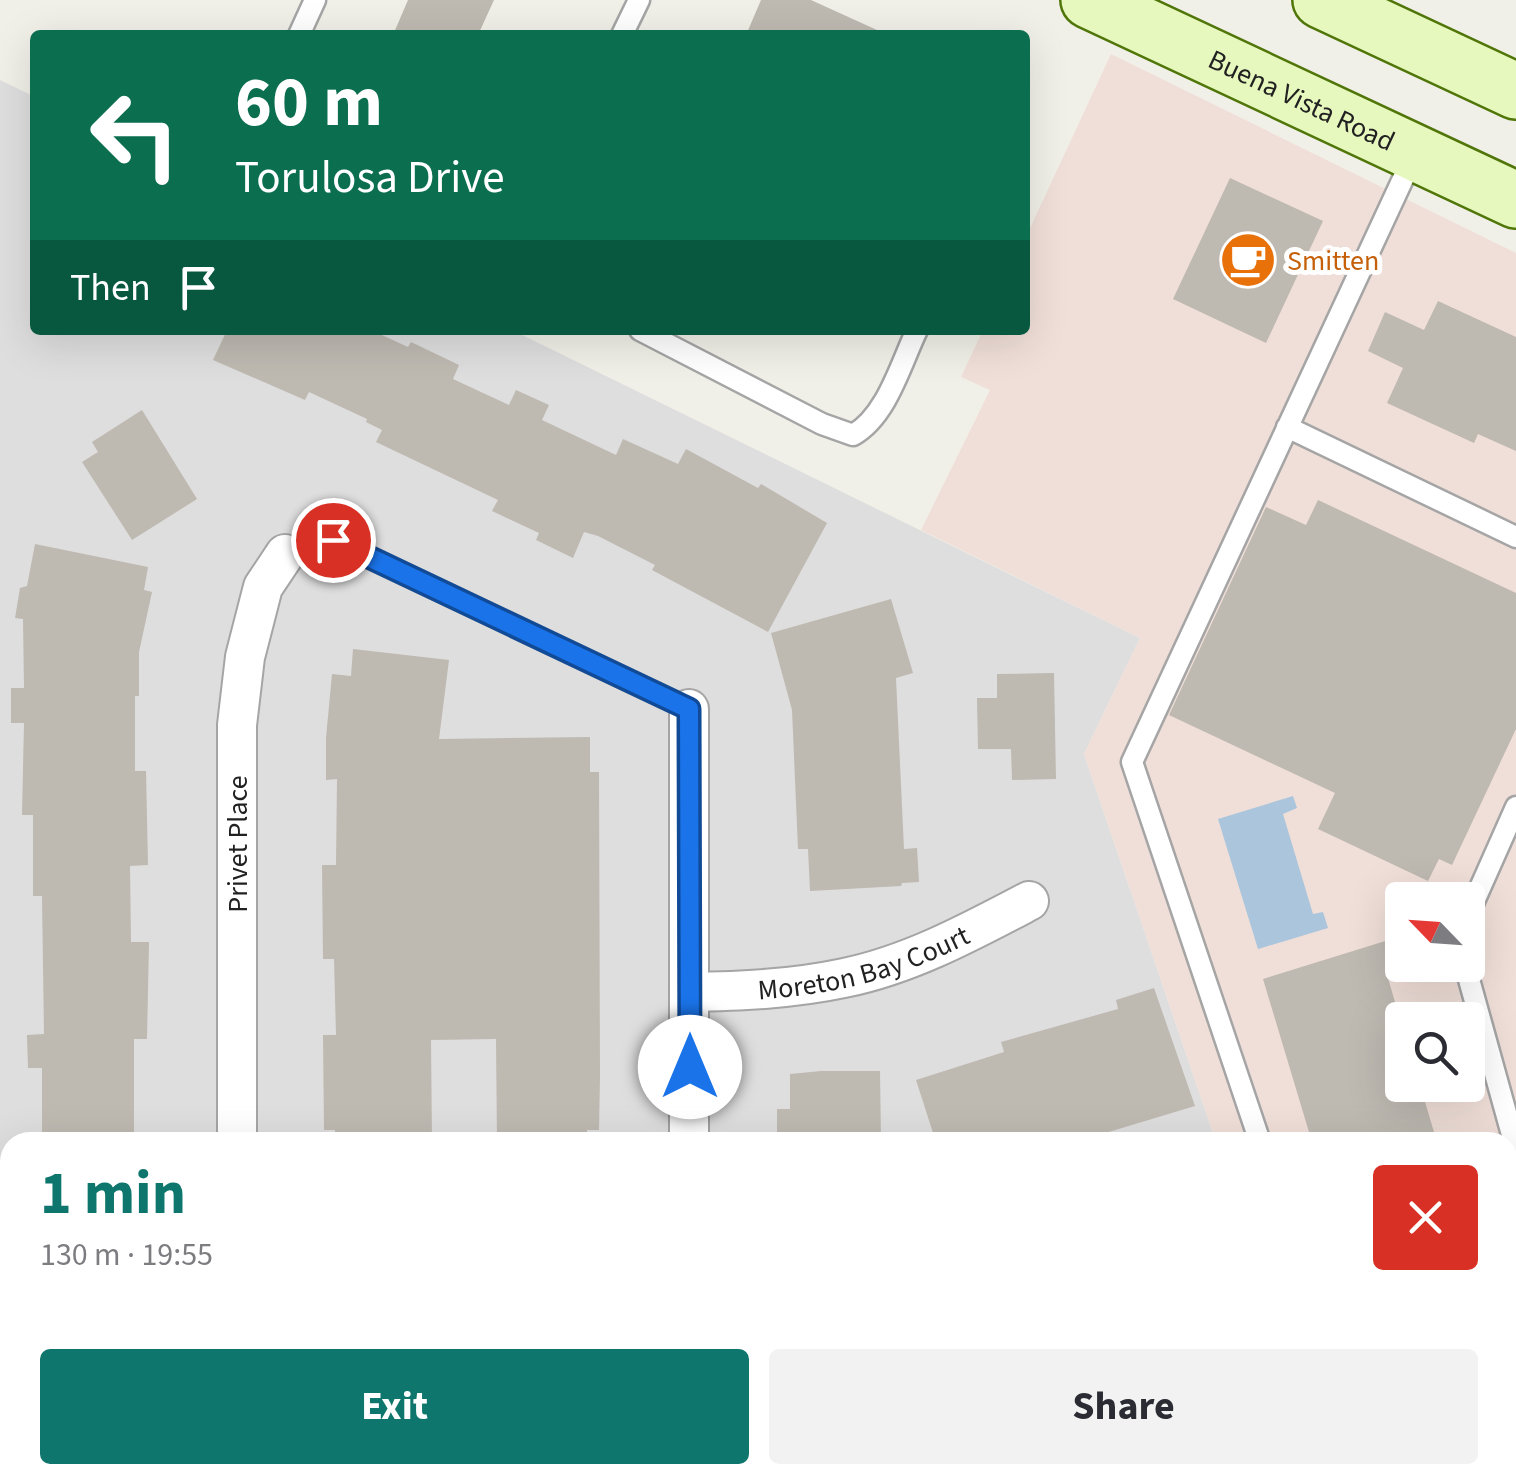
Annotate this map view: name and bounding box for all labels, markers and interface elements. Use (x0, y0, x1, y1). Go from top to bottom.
street label: Buena Vista Road (1201, 40, 1401, 162)
text: 60 m (235, 53, 383, 153)
icon: left (70, 70, 200, 200)
text: Torulosa Drive (235, 146, 504, 210)
cafe icon: Smitten (1218, 230, 1278, 290)
place label: Smitten (1287, 241, 1379, 281)
icon: arrive (171, 260, 226, 315)
text: Then (70, 261, 151, 315)
pin (291, 498, 376, 583)
icon: arrive (306, 513, 361, 568)
street label: Privet Place (218, 775, 258, 913)
north arrow (1385, 882, 1485, 982)
map controls (1385, 882, 1485, 1102)
street label: Moreton Bay Court (756, 916, 977, 1010)
button: search (1385, 1002, 1485, 1102)
position arrow (638, 1015, 742, 1119)
text: 1 min (40, 1152, 186, 1237)
button: close (1373, 1165, 1478, 1270)
text: 130 m · 19:55 (40, 1232, 213, 1278)
button: Exit (40, 1349, 749, 1464)
button: Share (769, 1349, 1478, 1464)

